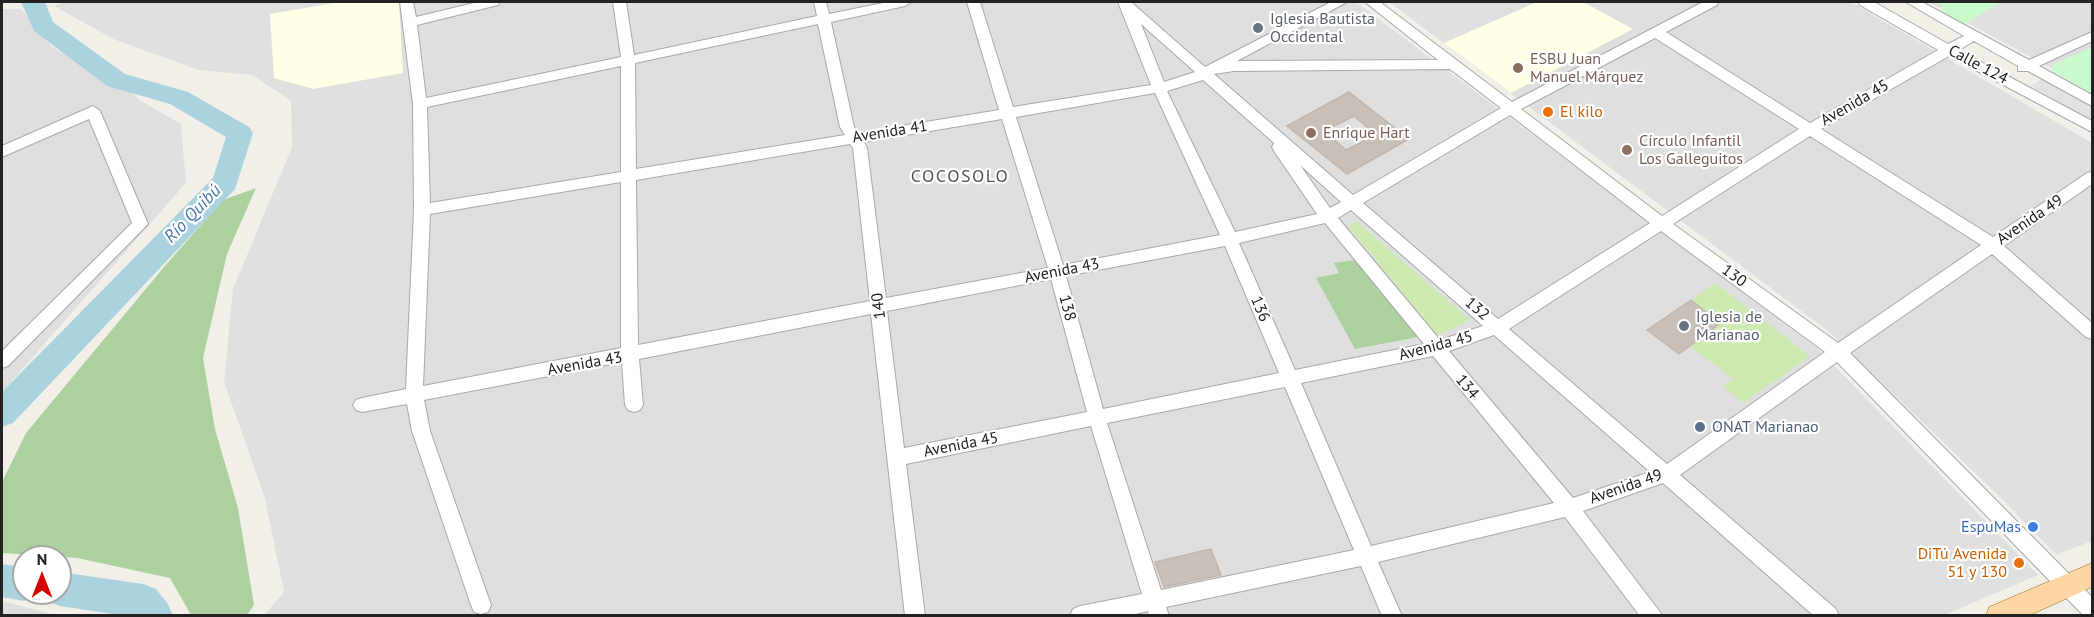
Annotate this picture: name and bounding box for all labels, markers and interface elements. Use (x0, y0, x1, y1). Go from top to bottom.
place label: Iglesia Bautista Occidental (1270, 9, 1375, 47)
marker: Iglesia Bautista Occidental (1251, 21, 1265, 35)
street label: Calle 124 (1945, 41, 2011, 89)
place label: ESBU Juan Manuel Márquez (1530, 49, 1643, 87)
marker: ESBU Juan Manuel Márquez (1511, 61, 1525, 75)
street label: Avenida 45 (1817, 76, 1893, 130)
place label: El kilo (1560, 102, 1603, 122)
marker: El kilo (1541, 105, 1555, 119)
street label: Avenida 41 (851, 117, 929, 147)
place label: Enrique Hart (1323, 123, 1410, 143)
marker: Enrique Hart (1304, 126, 1318, 140)
place label: Círculo Infantil Los Galleguitos (1639, 131, 1743, 169)
marker: Círculo Infantil Los Galleguitos (1620, 143, 1634, 157)
district label: COCOSOLO (911, 166, 1009, 188)
water label: Río Quibú (160, 180, 226, 248)
street label: Avenida 49 (1993, 191, 2067, 249)
street label: Avenida 43 (1023, 254, 1101, 288)
street label: 130 (1718, 261, 1750, 291)
street label: 140 (868, 292, 890, 320)
street label: 138 (1054, 293, 1080, 323)
street label: 136 (1246, 293, 1274, 325)
street label: 132 (1461, 293, 1493, 325)
place label: Iglesia de Marianao (1696, 307, 1762, 345)
marker: Iglesia de Marianao (1677, 319, 1691, 333)
street label: Avenida 45 (1397, 327, 1475, 365)
street label: Avenida 43 (546, 348, 624, 380)
street label: 134 (1451, 371, 1483, 403)
place label: ONAT Marianao (1712, 417, 1819, 437)
marker: ONAT Marianao (1693, 420, 1707, 434)
street label: Avenida 45 (922, 428, 1000, 462)
street label: Avenida 49 (1587, 466, 1665, 508)
place label: EspuMas (1961, 517, 2021, 537)
marker: EspuMas (2026, 520, 2040, 534)
place label: DiTú Avenida 51 y 130 (1918, 544, 2007, 582)
north arrow (12, 545, 72, 605)
text: N (37, 549, 47, 569)
marker: DiTú Avenida 51 y 130 (2012, 556, 2026, 570)

